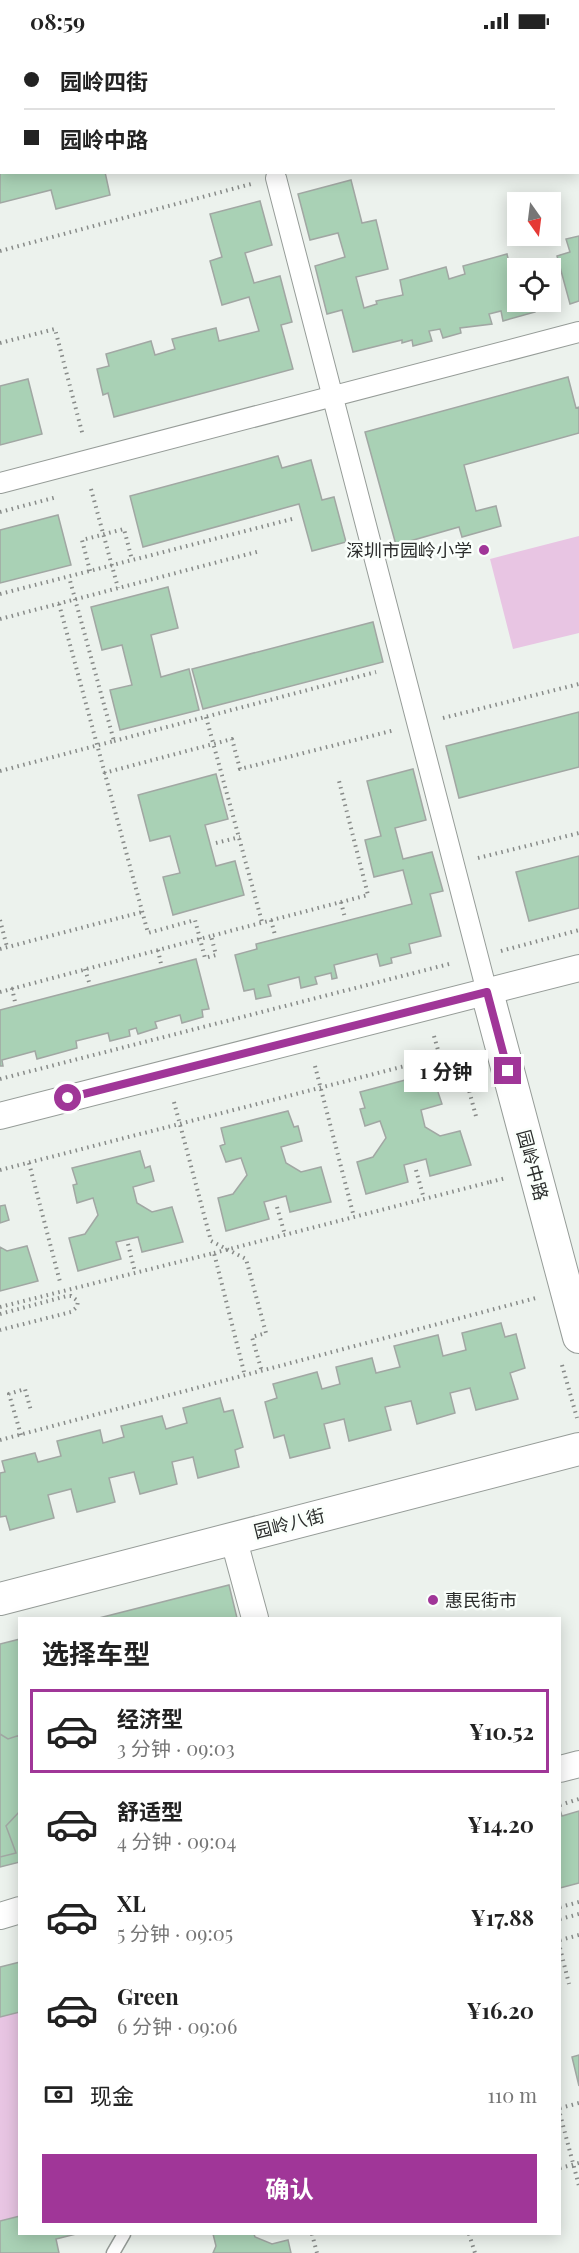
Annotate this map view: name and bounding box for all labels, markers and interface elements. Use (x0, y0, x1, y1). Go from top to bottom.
text: 08:59 (30, 6, 85, 36)
text: 园岭四街 (60, 66, 148, 96)
text: 园岭中路 (60, 124, 148, 154)
north arrow (507, 192, 561, 246)
map controls (507, 192, 561, 312)
button: locate (507, 258, 561, 312)
place label: 深圳市园岭小学 (346, 538, 472, 562)
marker: 深圳市园岭小学 (477, 543, 491, 557)
callout: 1 分钟 (403, 1050, 487, 1092)
text: 1 分钟 (420, 1057, 472, 1084)
route end (494, 1057, 521, 1084)
route start (54, 1084, 81, 1111)
street label: 园岭中路 (512, 1127, 554, 1203)
street label: 园岭八街 (251, 1503, 327, 1543)
place label: 惠民街市 (445, 1588, 517, 1612)
marker: 惠民街市 (426, 1593, 440, 1607)
text: 选择车型 (42, 1635, 150, 1671)
text: 经济型 (117, 1703, 183, 1733)
icon: car (45, 1704, 99, 1758)
text: ¥10.52 (469, 1716, 534, 1746)
text: 3 分钟 · 09:03 (117, 1734, 235, 1761)
text: 舒适型 (117, 1796, 183, 1826)
icon: car (45, 1797, 99, 1851)
text: ¥14.20 (467, 1809, 534, 1839)
text: 4 分钟 · 09:04 (117, 1827, 236, 1854)
text: XL (117, 1888, 146, 1918)
icon: car (45, 1890, 99, 1944)
text: ¥17.88 (471, 1902, 534, 1932)
text: 5 分钟 · 09:05 (117, 1919, 233, 1946)
text: Green (117, 1981, 179, 2011)
icon: car (45, 1983, 99, 2037)
text: ¥16.20 (467, 1995, 534, 2025)
text: 6 分钟 · 09:06 (117, 2012, 237, 2039)
icon: cash (42, 2078, 75, 2111)
text: 现金 (90, 2080, 134, 2110)
text: 110 m (487, 2081, 537, 2108)
button: 确认 (42, 2154, 537, 2223)

